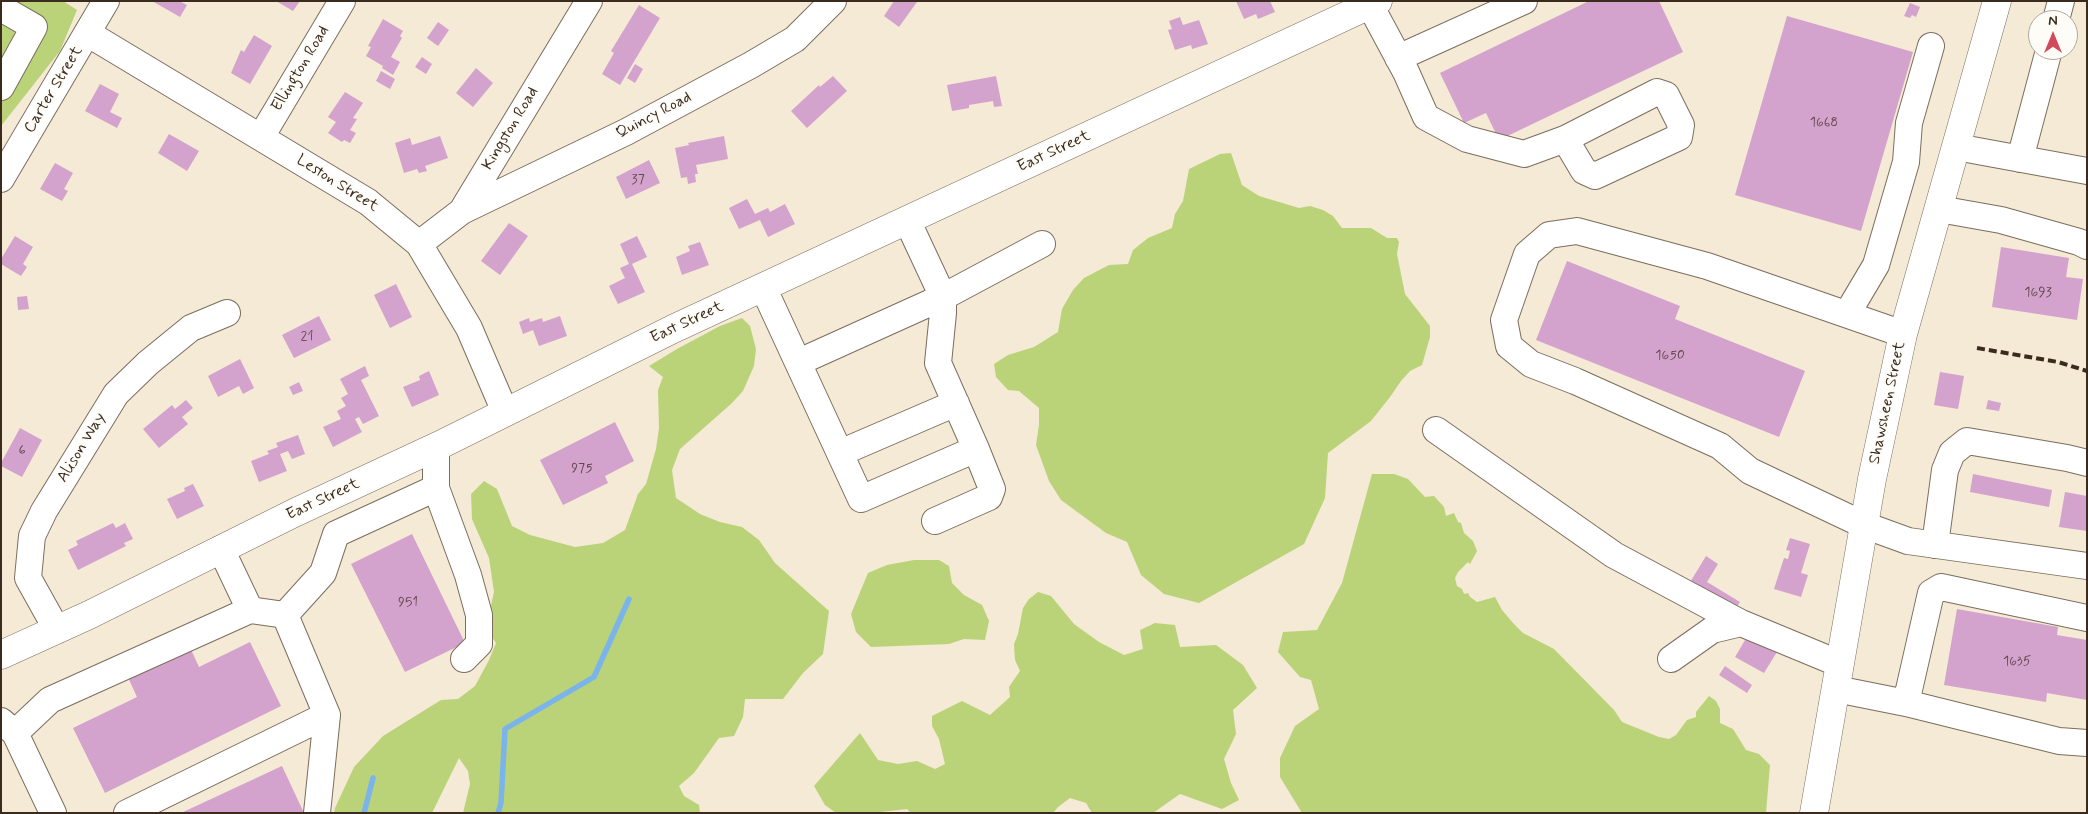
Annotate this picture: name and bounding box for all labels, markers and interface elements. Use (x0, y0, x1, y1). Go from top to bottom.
north arrow (2028, 10, 2078, 60)
text: N (2048, 12, 2058, 30)
street label: Ellington Road (268, 23, 334, 115)
street label: Carter Street (21, 43, 87, 137)
street label: Kingston Road (479, 84, 543, 174)
street label: Quincy Road (613, 88, 695, 144)
house number: 1668 (1810, 115, 1838, 131)
street label: East Street (1014, 127, 1094, 177)
street label: Leston Street (292, 151, 382, 217)
house number: 37 (631, 172, 645, 188)
house number: 1693 (2024, 285, 2052, 301)
street label: East Street (647, 298, 727, 348)
house number: 21 (301, 329, 313, 345)
street label: Shawsheen Street (1866, 340, 1910, 466)
house number: 1650 (1655, 348, 1685, 364)
street label: Alison Way (54, 410, 110, 486)
house number: 6 (18, 443, 26, 459)
house number: 975 (571, 461, 593, 477)
street label: East Street (283, 475, 363, 525)
house number: 951 (398, 595, 418, 611)
house number: 1635 (2003, 654, 2031, 670)

